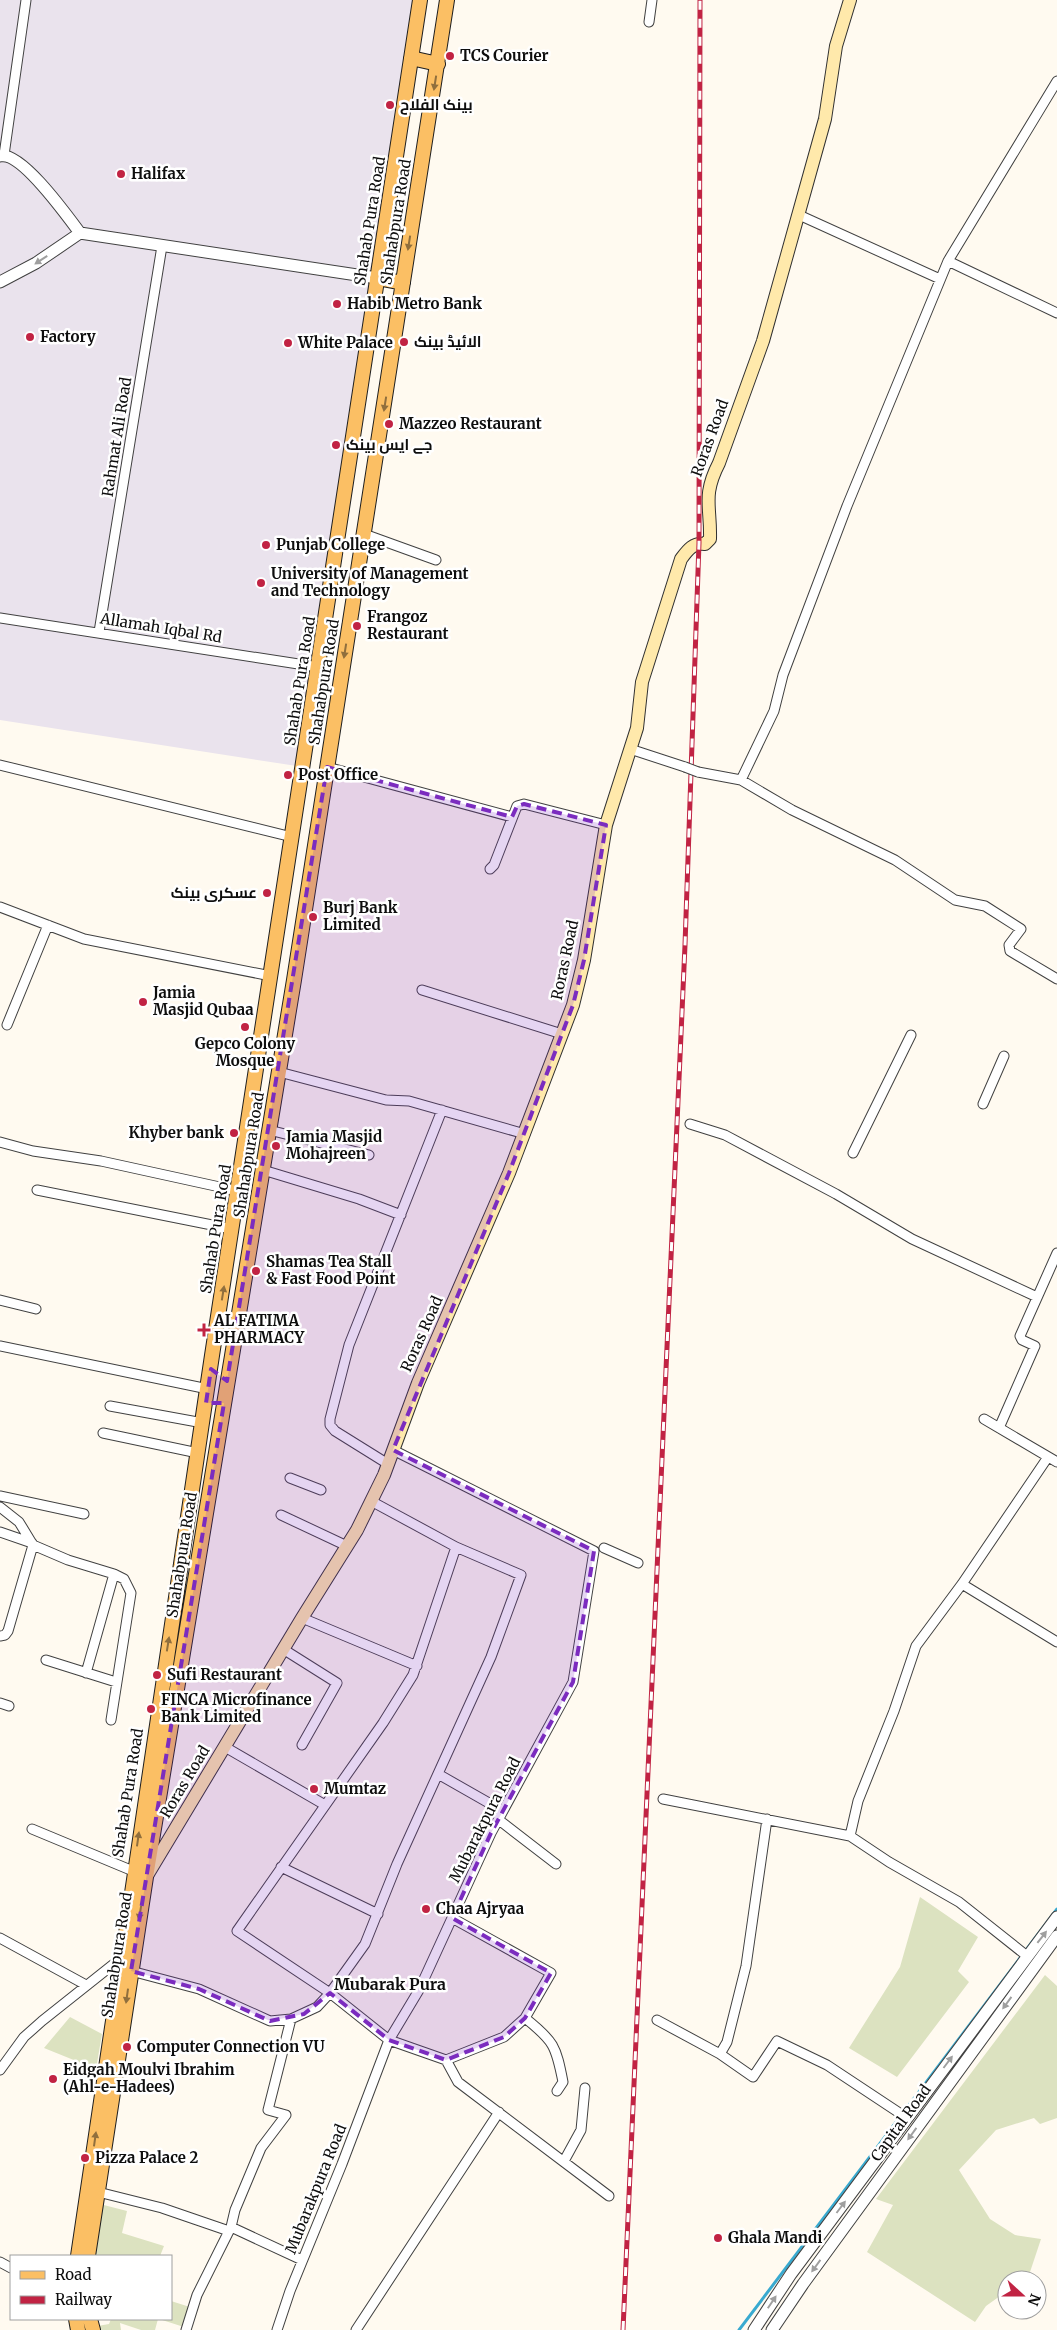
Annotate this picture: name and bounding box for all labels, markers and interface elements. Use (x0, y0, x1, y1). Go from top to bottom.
place label: TCS Courier (460, 46, 549, 65)
marker: TCS Courier (444, 50, 456, 62)
one-way arrow (430, 75, 438, 91)
place label: بینک الفلاح (400, 95, 473, 115)
marker: بینک الفلاح (384, 99, 396, 111)
street label: Shahab Pura Road (350, 155, 389, 287)
street label: Shahabpura Road (376, 158, 415, 286)
place label: Halifax (131, 164, 186, 183)
marker: Halifax (115, 168, 127, 180)
one-way arrow (405, 236, 413, 252)
one-way arrow (35, 255, 48, 265)
place label: Habib Metro Bank (347, 294, 482, 313)
marker: Habib Metro Bank (331, 298, 343, 310)
place label: Factory (40, 327, 96, 346)
marker: Factory (24, 331, 36, 343)
place label: الائیڈ بینک (414, 332, 481, 351)
place label: White Palace (297, 333, 393, 352)
marker: الائیڈ بینک (398, 336, 410, 348)
marker: White Palace (282, 337, 294, 349)
street label: Rahmat Ali Road (98, 376, 135, 498)
one-way arrow (381, 396, 389, 412)
street label: Roras Road (687, 397, 732, 479)
place label: Mazzeo Restaurant (399, 414, 542, 433)
marker: Mazzeo Restaurant (383, 418, 395, 430)
place label: جے ایس بینک (346, 435, 432, 454)
marker: جے ایس بینک (330, 439, 342, 451)
place label: Punjab College (276, 535, 385, 554)
marker: Punjab College (260, 539, 272, 551)
place label: University of Management and Technology (271, 564, 469, 600)
marker: University of Management and Technology (255, 577, 267, 589)
place label: Frangoz Restaurant (367, 607, 449, 643)
street label: Allamah Iqbal Rd (98, 608, 223, 647)
street label: Shahab Pura Road (280, 615, 319, 747)
street label: Shahabpura Road (304, 618, 343, 746)
marker: Frangoz Restaurant (351, 620, 363, 632)
one-way arrow (341, 643, 349, 659)
place label: Post Office (298, 765, 378, 784)
marker: Post Office (282, 769, 294, 781)
place label: عسکری بینک (171, 883, 257, 902)
marker: عسکری بینک (261, 887, 273, 899)
place label: Burj Bank Limited (323, 898, 398, 934)
marker: Burj Bank Limited (307, 911, 319, 923)
street label: Roras Road (547, 918, 582, 1001)
place label: Jamia Masjid Qubaa (152, 983, 254, 1019)
marker: Jamia Masjid Qubaa (137, 996, 149, 1008)
marker: Gepco Colony Mosque (239, 1021, 251, 1033)
place label: Gepco Colony Mosque (195, 1034, 295, 1070)
street label: Shahabpura Road (229, 1091, 268, 1219)
place label: Khyber bank (129, 1123, 224, 1142)
marker: Khyber bank (228, 1127, 240, 1139)
place label: Jamia Masjid Mohajreen (285, 1127, 382, 1163)
marker: Jamia Masjid Mohajreen (270, 1140, 282, 1152)
street label: Shahab Pura Road (196, 1163, 235, 1295)
place label: Shamas Tea Stall & Fast Food Point (266, 1252, 395, 1288)
marker: Shamas Tea Stall & Fast Food Point (250, 1265, 262, 1277)
one-way arrow (219, 1285, 227, 1301)
street label: Roras Road (396, 1293, 447, 1375)
place label: AL FATIMA PHARMACY (213, 1311, 305, 1347)
marker: AL FATIMA PHARMACY (198, 1324, 210, 1336)
street label: Shahabpura Road (162, 1491, 201, 1619)
one-way arrow (164, 1636, 172, 1652)
place label: Sufi Restaurant (167, 1665, 282, 1684)
marker: Sufi Restaurant (151, 1669, 163, 1681)
place label: FINCA Microfinance Bank Limited (161, 1690, 312, 1726)
marker: FINCA Microfinance Bank Limited (145, 1703, 157, 1715)
street label: Shahab Pura Road (108, 1727, 147, 1859)
street label: Roras Road (156, 1742, 214, 1821)
street label: Mubarakpura Road (445, 1754, 524, 1886)
place label: Mumtaz (324, 1779, 386, 1798)
marker: Mumtaz (308, 1783, 320, 1795)
one-way arrow (134, 1831, 142, 1847)
street label: Shahabpura Road (97, 1891, 136, 2019)
place label: Chaa Ajryaa (436, 1899, 525, 1918)
marker: Chaa Ajryaa (420, 1903, 432, 1915)
one-way arrow (136, 1905, 144, 1921)
one-way arrow (1037, 1930, 1047, 1943)
district label: Mubarak Pura (334, 1974, 446, 1994)
one-way arrow (123, 1988, 131, 2004)
one-way arrow (1002, 1996, 1012, 2010)
place label: Computer Connection VU (137, 2037, 325, 2056)
marker: Computer Connection VU (121, 2041, 133, 2053)
one-way arrow (943, 2055, 953, 2069)
place label: Eidgah Moulvi Ibrahim (Ahl-e-Hadees) (63, 2060, 235, 2096)
marker: Eidgah Moulvi Ibrahim (Ahl-e-Hadees) (47, 2073, 59, 2085)
street label: Capital Road (866, 2081, 935, 2165)
street label: Mubarakpura Road (281, 2121, 350, 2256)
one-way arrow (907, 2127, 917, 2141)
one-way arrow (91, 2130, 99, 2146)
place label: Pizza Palace 2 (95, 2148, 199, 2167)
marker: Pizza Palace 2 (79, 2152, 91, 2164)
one-way arrow (836, 2200, 846, 2214)
place label: Ghala Mandi (728, 2228, 822, 2247)
marker: Ghala Mandi (712, 2232, 724, 2244)
legend (10, 2255, 172, 2320)
one-way arrow (811, 2259, 821, 2272)
text: Road (55, 2265, 91, 2284)
north arrow (997, 2270, 1047, 2320)
text: Railway (55, 2290, 112, 2309)
text: N (1024, 2291, 1045, 2308)
one-way arrow (767, 2295, 777, 2309)

